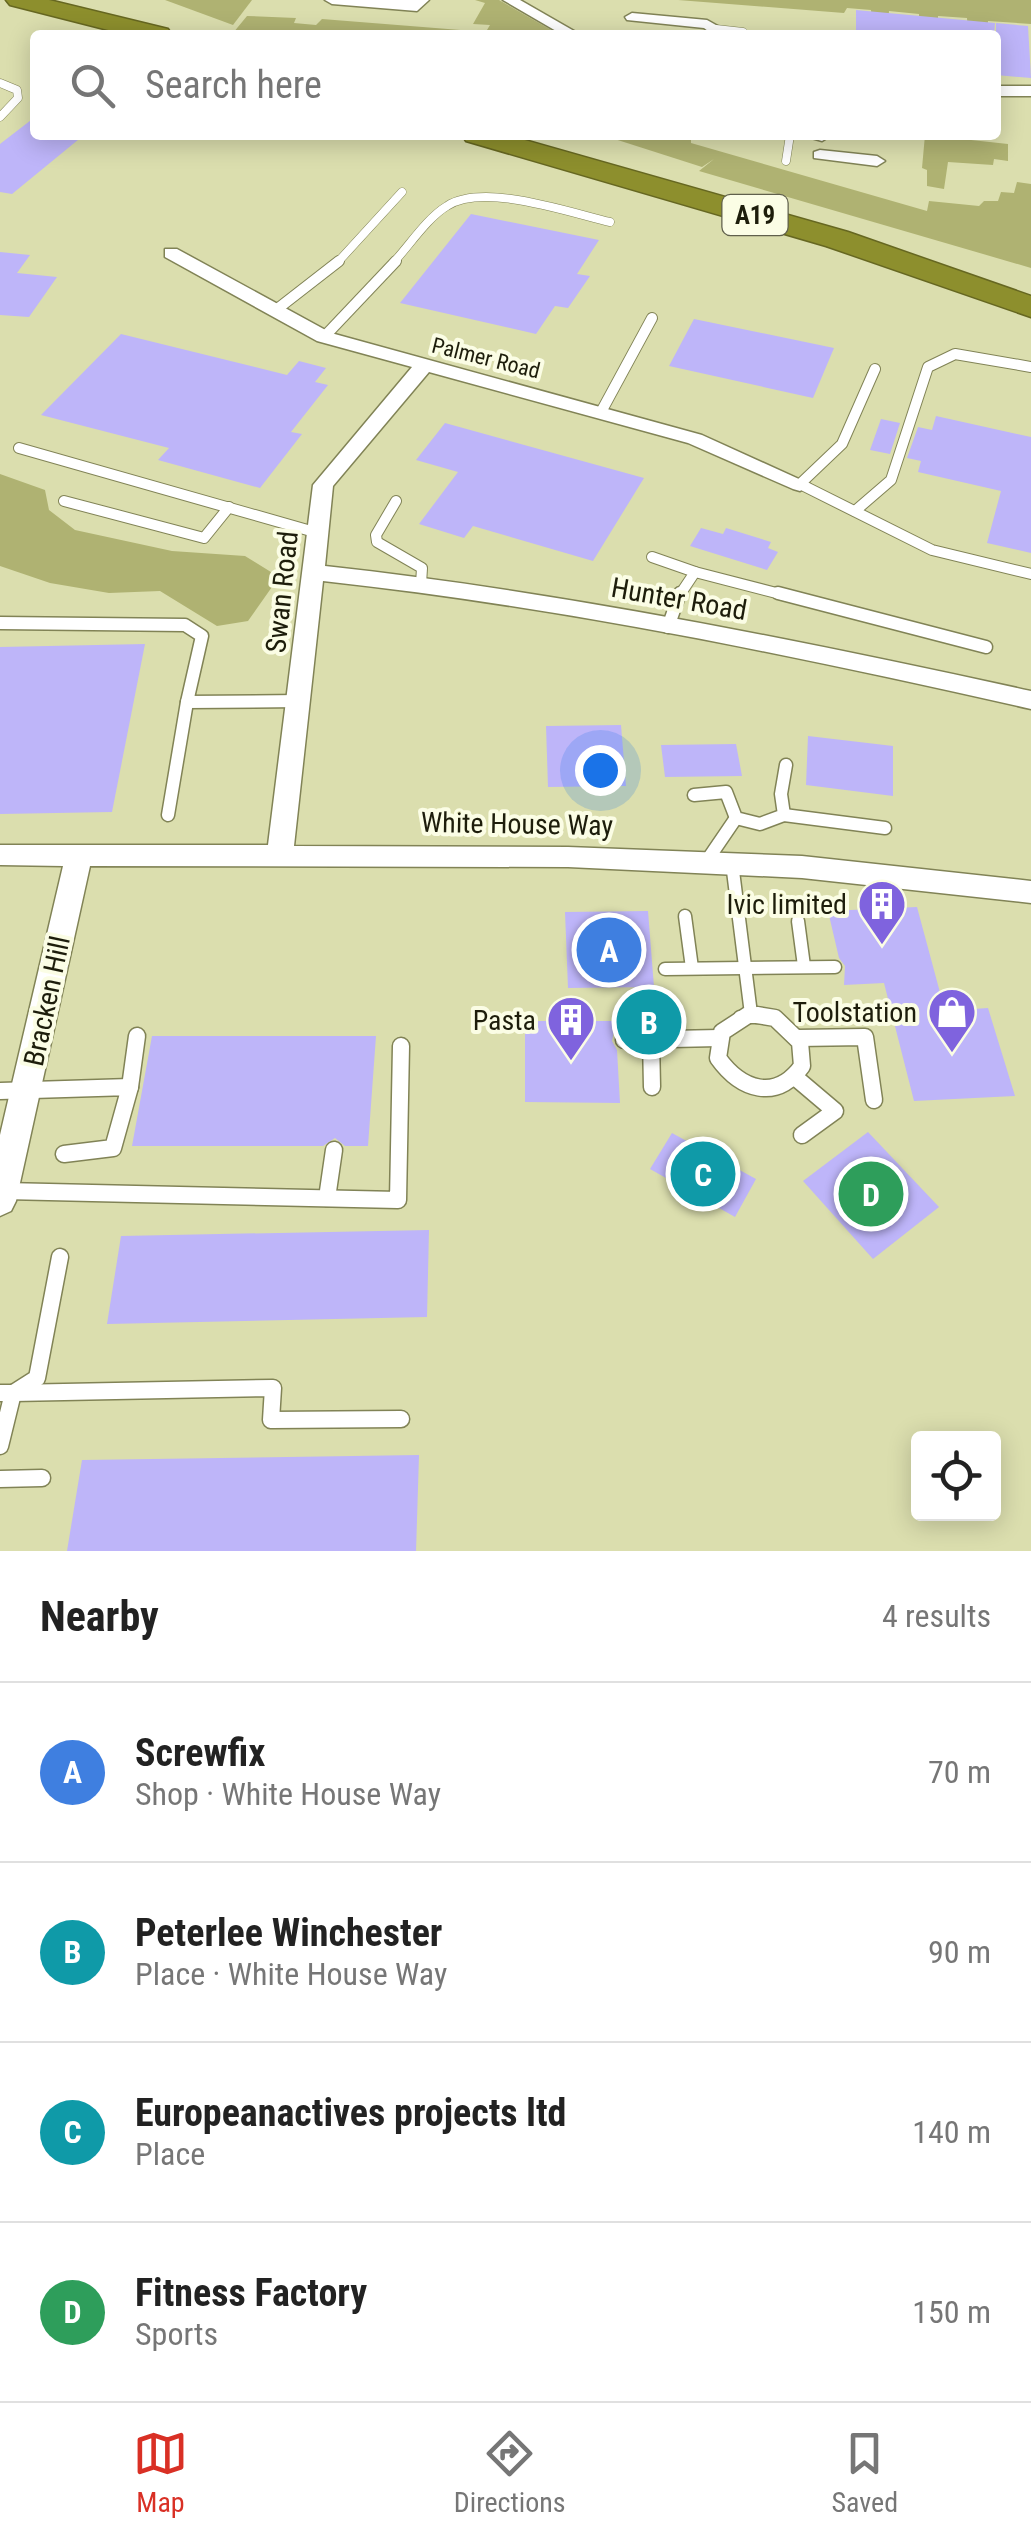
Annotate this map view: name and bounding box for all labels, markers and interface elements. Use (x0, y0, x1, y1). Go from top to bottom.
search box (30, 30, 1001, 140)
icon: search (65, 58, 120, 113)
text: Search here (145, 63, 322, 107)
road number: A19 (722, 195, 788, 235)
street label: Palmer Road (429, 333, 543, 383)
street label: Swan Road (259, 529, 305, 655)
street label: Hunter Road (609, 571, 749, 627)
your location (575, 745, 626, 796)
street label: White House Way (421, 806, 614, 842)
building icon: Ivic limited (856, 878, 908, 946)
place label: Ivic limited (727, 888, 847, 921)
pin: A (576, 912, 642, 988)
street label: Bracken Hill (17, 933, 77, 1069)
pin: B (616, 984, 682, 1060)
shop icon: Toolstation (926, 986, 978, 1054)
building icon: Pasta (545, 994, 597, 1062)
place label: Toolstation (792, 996, 917, 1029)
place label: Pasta (473, 1004, 536, 1037)
pin: C (670, 1136, 736, 1212)
pin: D (838, 1156, 904, 1232)
map controls (911, 1431, 1001, 1521)
button: locate (911, 1431, 1001, 1521)
text: Nearby (40, 1592, 159, 1641)
text: 4 results (882, 1597, 991, 1635)
text: Screwfix (135, 1731, 265, 1775)
text: A (63, 1753, 82, 1791)
text: 70 m (928, 1753, 991, 1791)
text: Shop · White House Way (135, 1775, 441, 1813)
text: Peterlee Winchester (135, 1911, 442, 1955)
text: B (64, 1933, 81, 1971)
text: 90 m (928, 1933, 991, 1971)
text: Place · White House Way (135, 1955, 447, 1993)
text: Europeanactives projects ltd (135, 2091, 566, 2135)
text: C (63, 2113, 82, 2151)
text: 140 m (912, 2113, 991, 2151)
text: Place (135, 2135, 205, 2173)
text: Fitness Factory (135, 2271, 367, 2315)
text: D (63, 2293, 82, 2331)
text: 150 m (912, 2293, 991, 2331)
text: Sports (135, 2315, 218, 2353)
tab: Map (133, 2426, 188, 2519)
tab: Directions (454, 2426, 566, 2519)
tab: Saved (831, 2426, 898, 2519)

